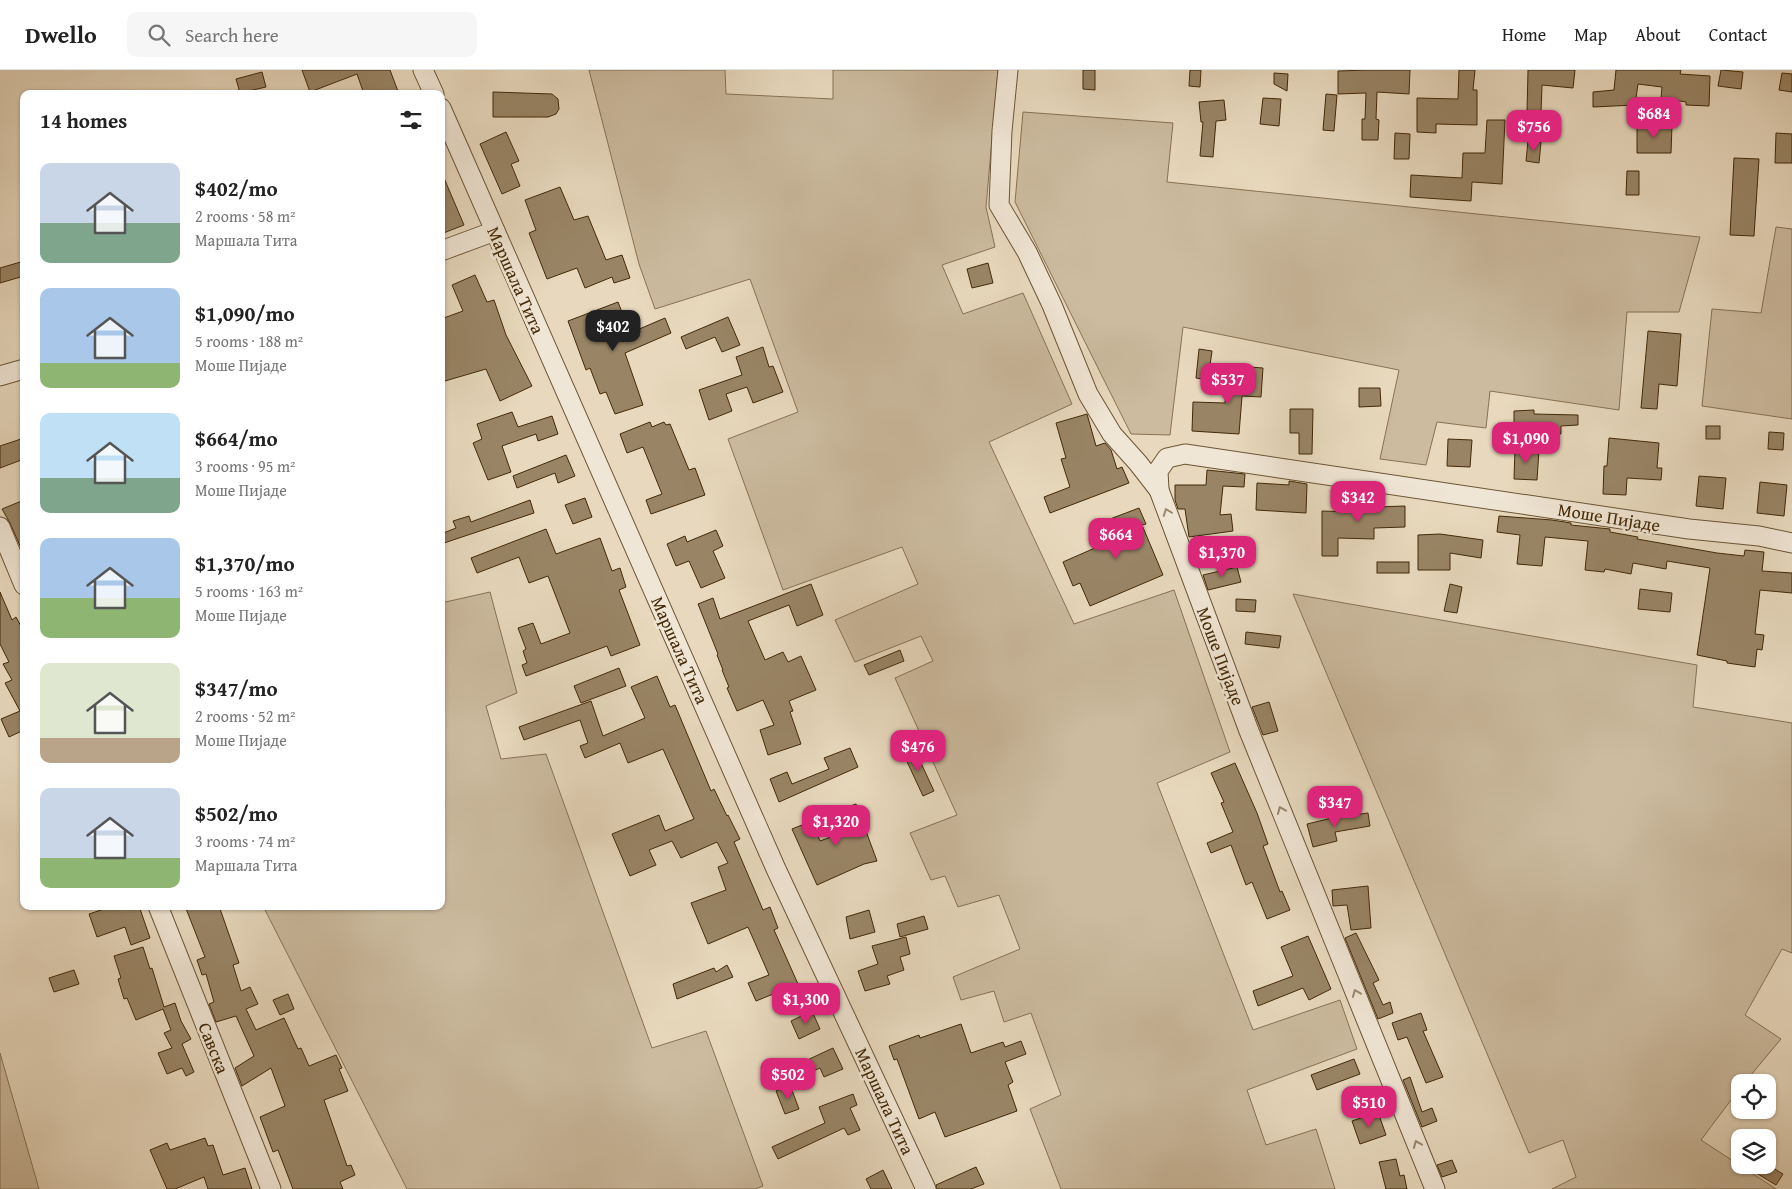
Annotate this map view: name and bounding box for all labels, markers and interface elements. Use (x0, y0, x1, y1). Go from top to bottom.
search box (127, 12, 477, 57)
text: Dwello (25, 17, 97, 52)
icon: search (145, 21, 173, 49)
text: Search here (185, 21, 279, 49)
text: Home (1502, 21, 1546, 48)
text: Map (1574, 21, 1607, 48)
text: About (1635, 21, 1681, 48)
text: Contact (1709, 21, 1767, 48)
pin: $684 (1624, 97, 1684, 139)
text: $684 (1637, 101, 1671, 125)
text: 14 homes (40, 105, 127, 136)
icon: filters (397, 106, 425, 134)
pin: $756 (1504, 109, 1564, 152)
text: $756 (1517, 114, 1551, 138)
text: $402/mo (195, 173, 278, 204)
icon: home (80, 183, 140, 243)
text: 2 rooms · 58 m² (195, 204, 295, 228)
street label: Маршала Тита (480, 222, 552, 338)
text: Маршала Тита (195, 228, 297, 252)
text: $1,090/mo (195, 298, 295, 329)
icon: home (80, 308, 140, 368)
pin: $402 (583, 310, 643, 352)
text: $402 (596, 314, 630, 338)
text: 5 rooms · 188 m² (195, 329, 303, 353)
text: Моше Пијаде (195, 353, 287, 377)
pin: $537 (1198, 362, 1258, 405)
text: $537 (1211, 367, 1245, 391)
pin: $1,090 (1485, 422, 1567, 464)
text: $664/mo (195, 423, 278, 454)
text: $1,090 (1503, 426, 1549, 450)
icon: home (80, 433, 140, 493)
text: 3 rooms · 95 m² (195, 454, 295, 478)
text: Моше Пијаде (195, 478, 287, 502)
pin: $342 (1328, 480, 1388, 523)
text: $342 (1341, 485, 1375, 509)
street label: Моше Пијаде (1556, 496, 1662, 538)
one-way arrow (1163, 508, 1173, 516)
pin: $664 (1086, 518, 1146, 560)
text: $664 (1099, 522, 1133, 546)
pin: $1,370 (1181, 536, 1263, 578)
text: $1,370 (1199, 540, 1245, 564)
text: $1,370/mo (195, 548, 295, 579)
icon: home (80, 558, 140, 618)
text: 5 rooms · 163 m² (195, 579, 303, 603)
street label: Маршала Тита (644, 592, 716, 708)
text: Моше Пијаде (195, 603, 287, 627)
street label: Моше Пијаде (1190, 603, 1252, 709)
text: $347/mo (195, 673, 278, 704)
icon: home (80, 683, 140, 743)
text: 2 rooms · 52 m² (195, 704, 295, 728)
text: Моше Пијаде (195, 728, 287, 752)
pin: $476 (888, 730, 948, 772)
text: $476 (901, 734, 935, 758)
pin: $347 (1305, 786, 1365, 828)
text: $347 (1318, 790, 1352, 814)
text: $502/mo (195, 798, 278, 829)
pin: $1,320 (795, 804, 877, 847)
one-way arrow (1277, 806, 1288, 815)
icon: home (80, 808, 140, 868)
text: $1,320 (813, 809, 859, 833)
text: 3 rooms · 74 m² (195, 829, 295, 853)
text: Маршала Тита (195, 853, 297, 877)
pin: $1,300 (765, 982, 847, 1025)
text: $1,300 (783, 987, 829, 1011)
one-way arrow (1351, 989, 1362, 998)
street label: Савска (192, 1018, 237, 1078)
street label: Маршала Тита (848, 1043, 922, 1159)
pin: $502 (758, 1058, 818, 1100)
text: $502 (771, 1062, 805, 1086)
map controls (1731, 1074, 1776, 1174)
button: locate (1731, 1074, 1776, 1119)
pin: $510 (1339, 1086, 1399, 1128)
text: $510 (1352, 1090, 1386, 1114)
button: layers (1731, 1129, 1776, 1174)
one-way arrow (1412, 1140, 1423, 1149)

